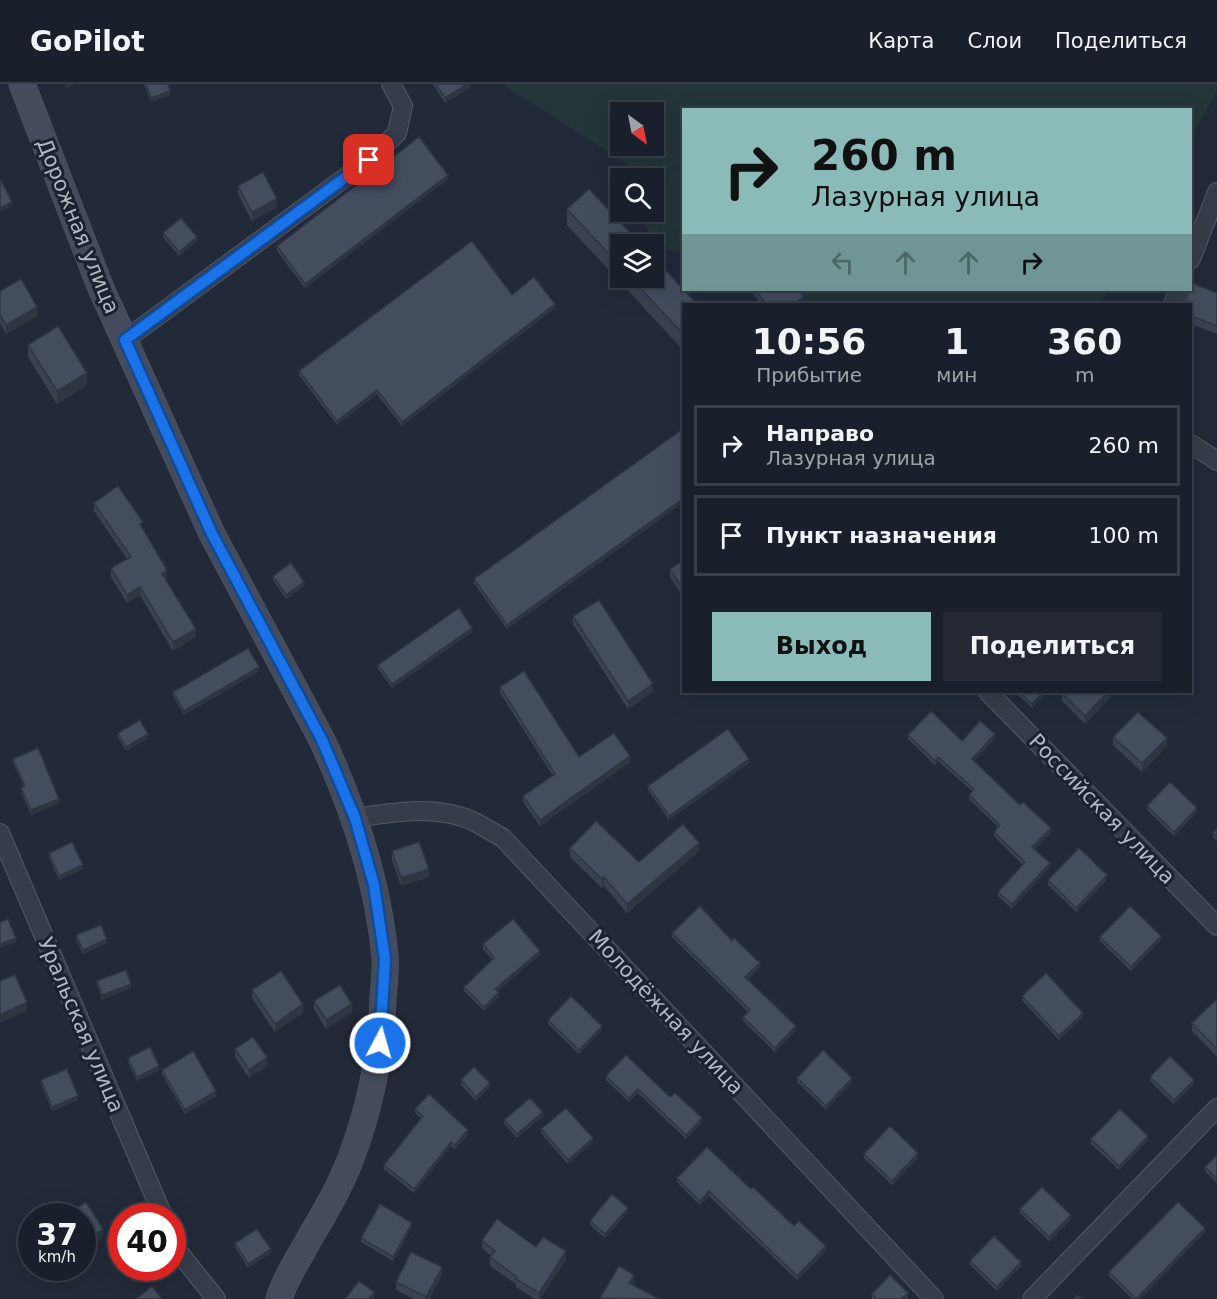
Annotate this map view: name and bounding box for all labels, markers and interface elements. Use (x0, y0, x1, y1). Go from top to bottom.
text: GoPilot (30, 25, 145, 58)
text: Карта (868, 29, 934, 53)
text: Слои (967, 29, 1022, 53)
text: Поделиться (1055, 29, 1187, 53)
north arrow (610, 102, 664, 156)
map controls (610, 102, 664, 288)
text: 260 m (811, 131, 957, 180)
icon: right (712, 132, 790, 210)
pin (343, 134, 394, 185)
street label: Дорожная улица (32, 135, 124, 317)
icon: arrive (352, 143, 385, 176)
button: search (610, 168, 664, 222)
text: Лазурная улица (811, 181, 1040, 212)
button: layers (610, 234, 664, 288)
icon: left (826, 246, 859, 279)
icon: ahead (889, 246, 922, 279)
icon: ahead (952, 246, 985, 279)
icon: right (1015, 246, 1048, 279)
text: 10:56 (752, 321, 866, 362)
text: 1 (944, 321, 969, 362)
text: 360 (1047, 321, 1122, 362)
text: Прибытие (756, 363, 862, 387)
text: мин (936, 363, 977, 387)
text: m (1075, 363, 1094, 387)
text: Направо (766, 421, 874, 446)
icon: right (715, 429, 748, 462)
text: 260 m (1089, 433, 1159, 458)
text: Лазурная улица (766, 446, 936, 470)
icon: arrive (715, 519, 748, 552)
text: Пункт назначения (766, 523, 997, 548)
text: 100 m (1089, 523, 1159, 548)
button: Выход (712, 612, 931, 681)
button: Поделиться (943, 612, 1162, 681)
street label: Российская улица (1024, 729, 1180, 889)
street label: Молодёжная улица (584, 925, 748, 1099)
street label: Уральская улица (33, 934, 129, 1116)
position arrow (348, 1011, 412, 1075)
speed limit sign: 40 (108, 1203, 186, 1281)
text: 37 (36, 1217, 78, 1252)
text: km/h (38, 1248, 76, 1266)

